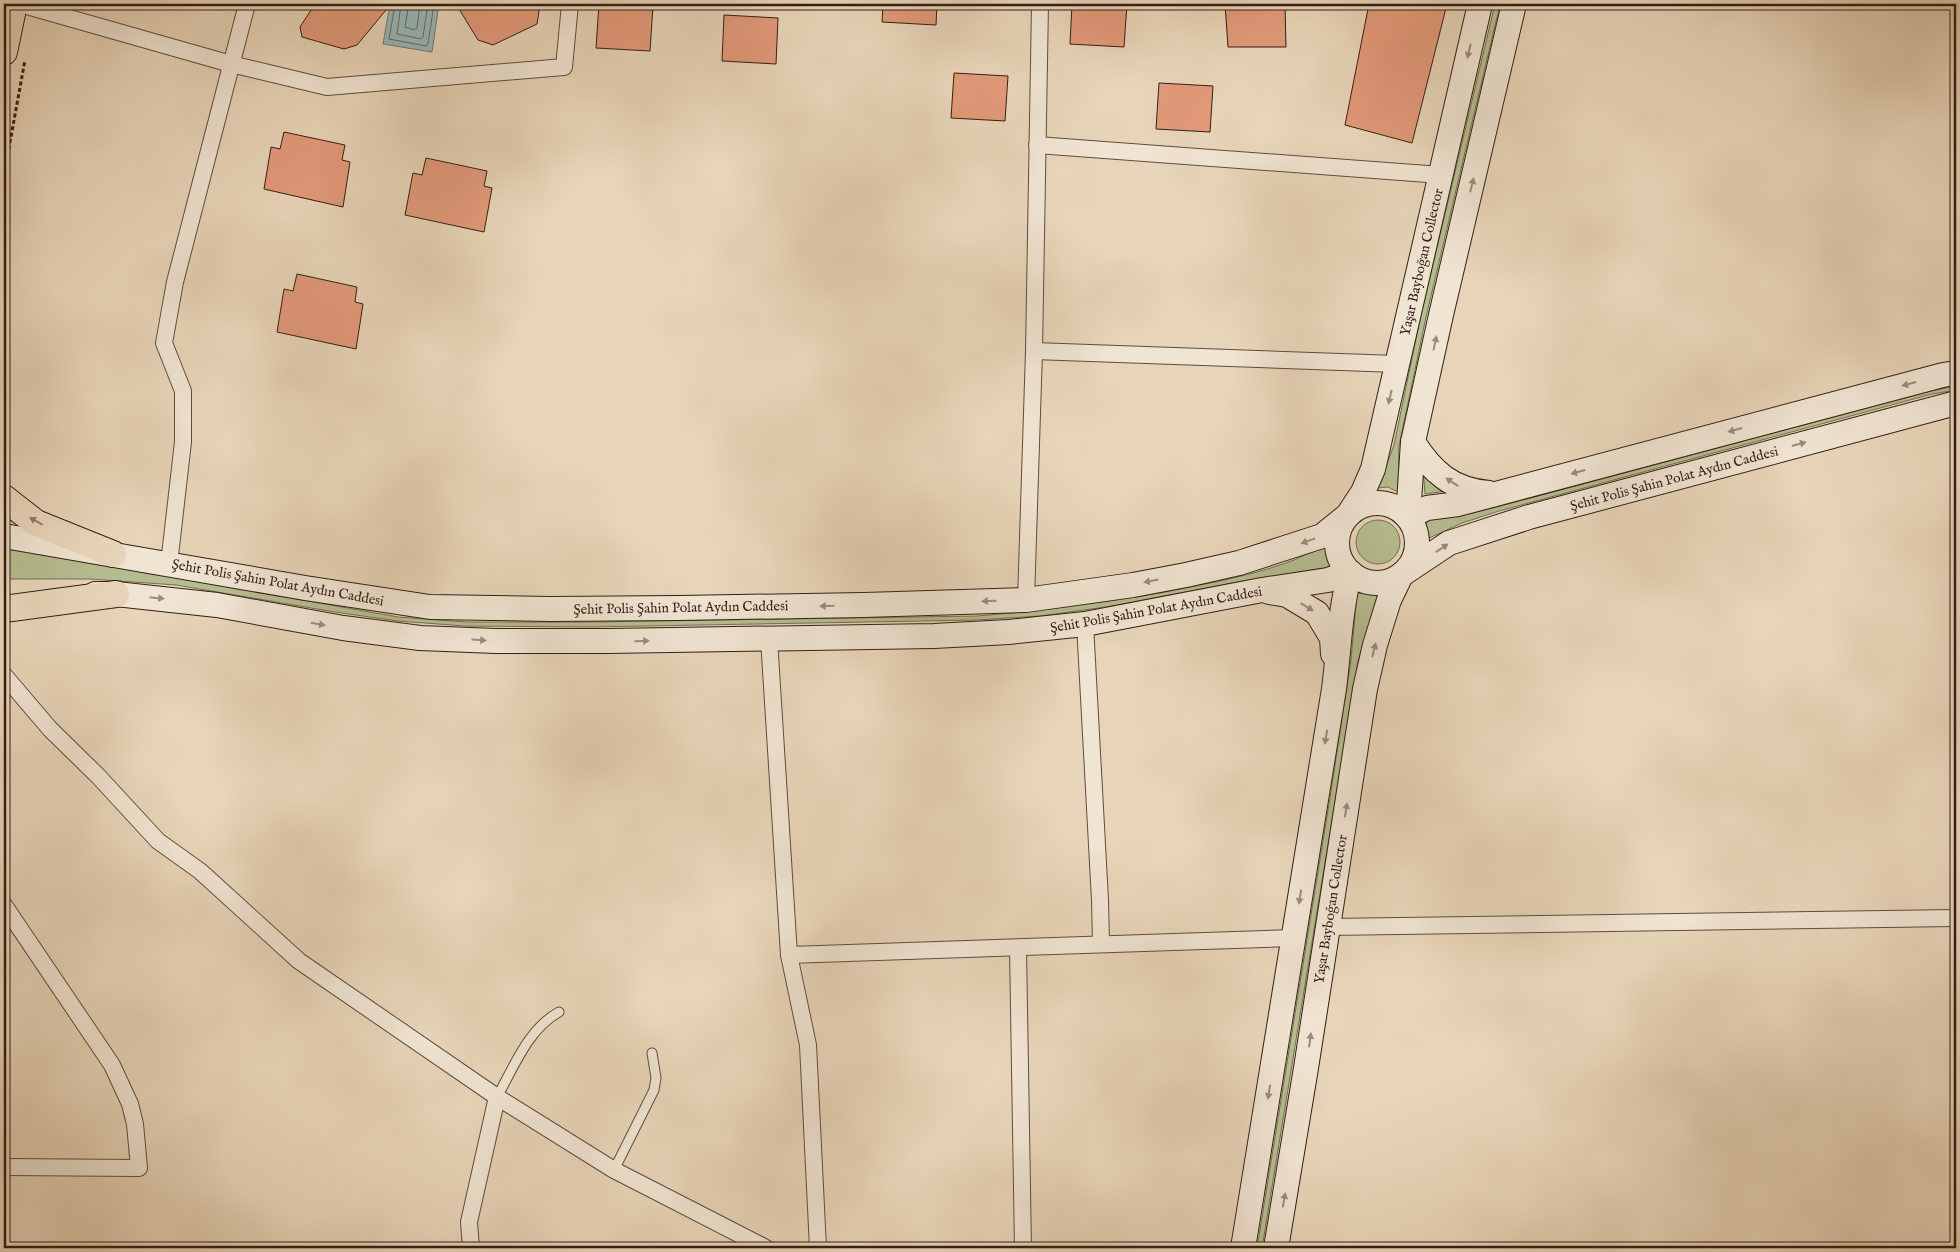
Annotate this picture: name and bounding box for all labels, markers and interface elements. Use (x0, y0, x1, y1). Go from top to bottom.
one-way arrow (1465, 44, 1473, 59)
one-way arrow (1468, 177, 1476, 192)
street label: Yaşar Bayboğan Collector (1396, 187, 1448, 338)
one-way arrow (1431, 335, 1439, 351)
one-way arrow (1901, 380, 1916, 388)
one-way arrow (1385, 390, 1393, 406)
one-way arrow (1727, 426, 1742, 434)
one-way arrow (1791, 440, 1806, 448)
street label: Şehit Polis Şahin Polat Aydın Caddesi (1568, 442, 1781, 515)
one-way arrow (1570, 468, 1585, 476)
one-way arrow (1445, 478, 1459, 487)
one-way arrow (29, 517, 42, 526)
one-way arrow (1300, 537, 1315, 545)
one-way arrow (1435, 543, 1448, 553)
street label: Şehit Polis Şahin Polat Aydın Caddesi (170, 555, 386, 611)
one-way arrow (1142, 578, 1158, 586)
street label: Şehit Polis Şahin Polat Aydın Caddesi (1049, 582, 1264, 638)
one-way arrow (150, 594, 166, 602)
street label: Şehit Polis Şahin Polat Aydın Caddesi (573, 597, 789, 619)
one-way arrow (981, 597, 997, 605)
one-way arrow (819, 602, 835, 610)
one-way arrow (1301, 602, 1314, 611)
one-way arrow (310, 620, 326, 628)
one-way arrow (634, 636, 650, 644)
one-way arrow (471, 637, 487, 645)
one-way arrow (1370, 643, 1378, 658)
one-way arrow (1322, 729, 1330, 745)
one-way arrow (1342, 802, 1350, 818)
street label: Yaşar Bayboğan Collector (1310, 833, 1352, 985)
one-way arrow (1296, 889, 1304, 905)
one-way arrow (1306, 1031, 1314, 1047)
one-way arrow (1264, 1084, 1272, 1100)
one-way arrow (1280, 1192, 1288, 1208)

